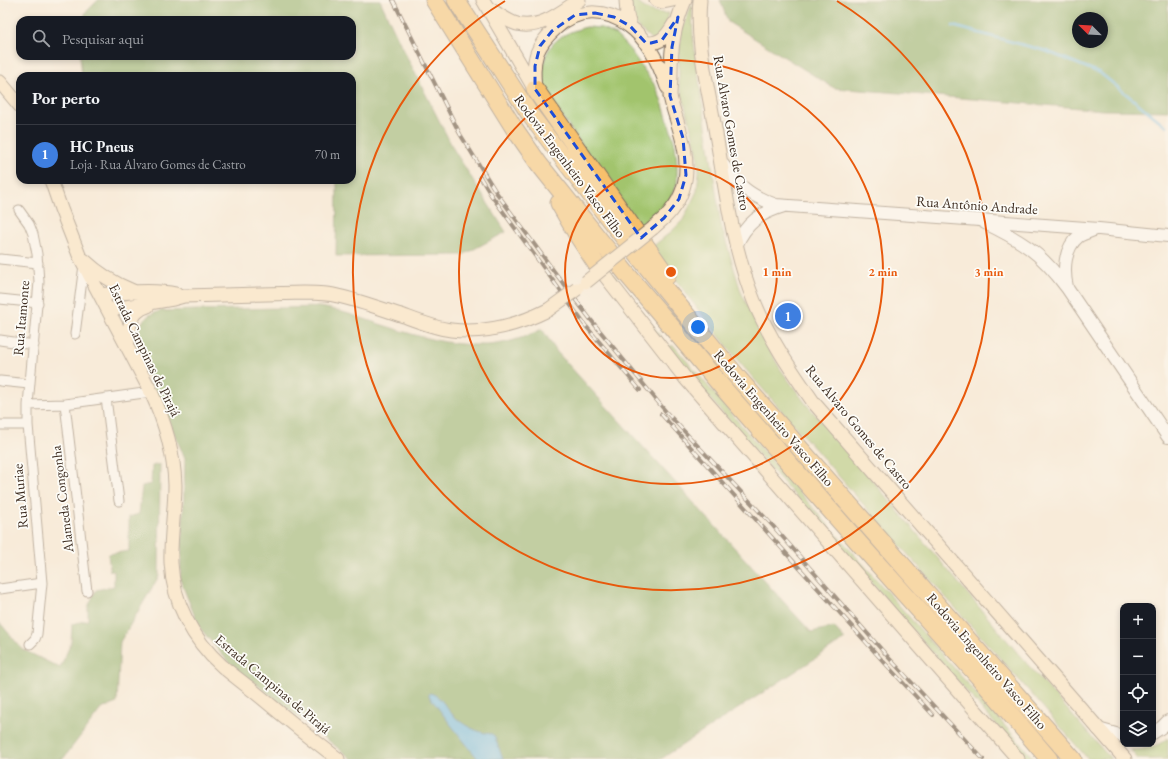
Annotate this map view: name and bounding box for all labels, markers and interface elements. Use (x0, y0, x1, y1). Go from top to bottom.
north arrow (1072, 12, 1108, 48)
search box (16, 16, 356, 60)
icon: search (30, 27, 52, 49)
text: Pesquisar aqui (62, 29, 144, 48)
street label: Rua Alvaro Gomes de Castro (710, 54, 754, 212)
text: Por perto (32, 87, 100, 109)
street label: Rodovia Engenheiro Vasco Filho (510, 91, 630, 241)
text: HC Pneus (70, 137, 134, 156)
text: 1 (42, 146, 48, 163)
text: 70 m (315, 146, 340, 163)
text: Loja · Rua Alvaro Gomes de Castro (70, 156, 246, 173)
street label: Rua Antônio Andrade (916, 192, 1039, 218)
text: 1 min (762, 264, 792, 280)
text: 2 min (868, 264, 898, 280)
text: 3 min (974, 264, 1004, 280)
centre of rings (664, 265, 678, 279)
street label: Rua Itamonte (9, 279, 33, 356)
street label: Estrada Campinas de Pirajá (105, 281, 185, 420)
pin: 1 (775, 301, 801, 331)
your location (688, 317, 708, 337)
street label: Rodovia Engenheiro Vasco Filho (710, 346, 838, 490)
street label: Rua Alvaro Gomes de Castro (802, 361, 916, 493)
street label: Alameda Congonha (46, 444, 78, 555)
street label: Rua Muriae (8, 462, 32, 529)
street label: Rodovia Engenheiro Vasco Filho (923, 589, 1051, 733)
map controls (1120, 603, 1156, 747)
button: + (1120, 603, 1156, 639)
street label: Estrada Campinas de Pirajá (212, 630, 335, 738)
button: − (1120, 639, 1156, 675)
button: locate (1120, 675, 1156, 711)
button: layers (1120, 711, 1156, 747)

